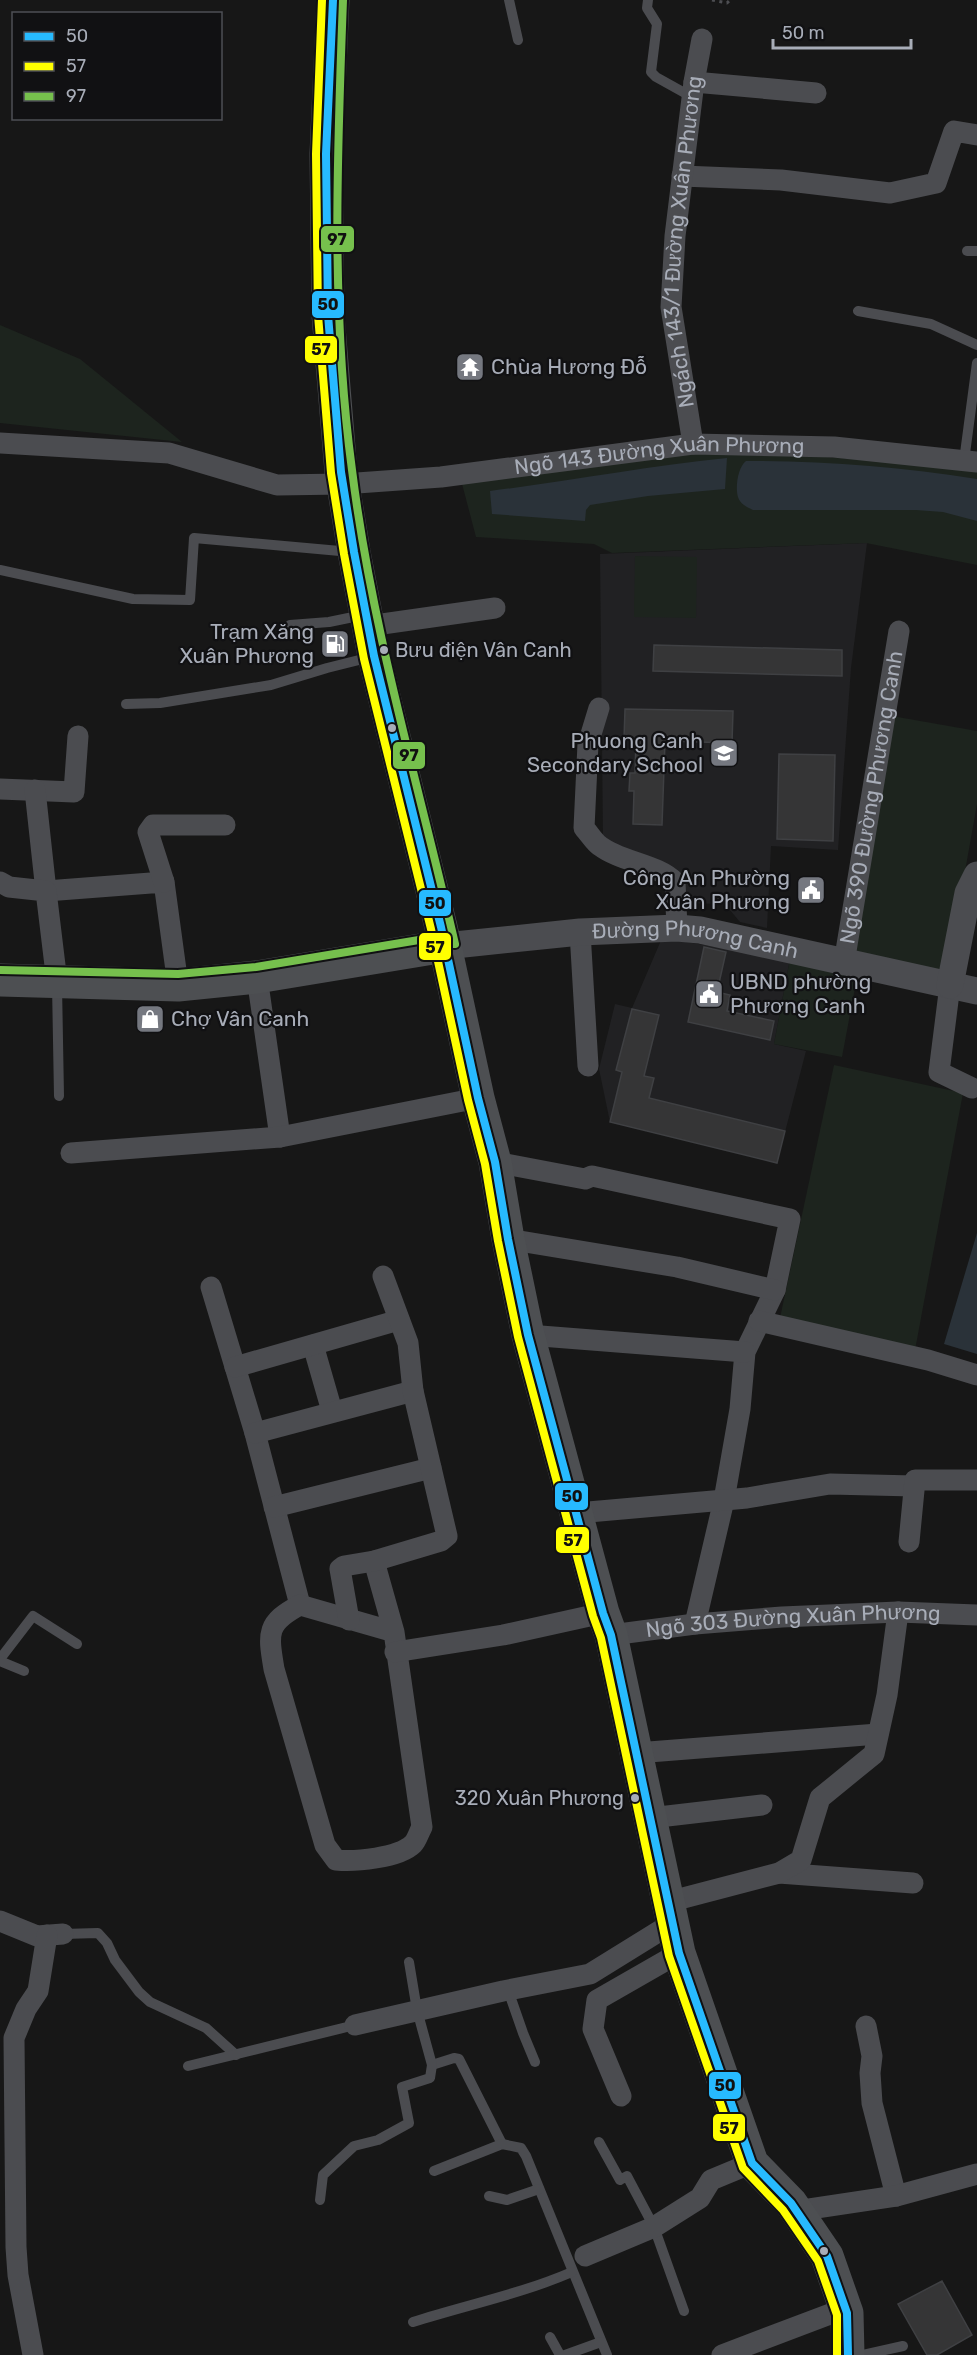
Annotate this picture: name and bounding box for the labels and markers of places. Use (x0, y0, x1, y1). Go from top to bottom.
temple icon: Chùa Hương Đỗ (454, 351, 486, 383)
place label: Chùa Hương Đỗ (491, 354, 647, 379)
place label: Trạm Xăng Xuân Phương (180, 619, 314, 668)
fuel station icon: Trạm Xăng Xuân Phương (319, 628, 351, 660)
place label: Bưu điện Vân Canh (395, 638, 572, 662)
marker: Bưu điện Vân Canh (378, 644, 390, 656)
unlabelled marker (386, 722, 398, 734)
place label: Phuong Canh Secondary School (527, 728, 703, 777)
school or university icon: Phuong Canh Secondary School (708, 737, 740, 769)
place label: Công An Phường Xuân Phương (623, 865, 790, 914)
public building icon: Công An Phường Xuân Phương (795, 874, 827, 906)
place label: UBND phường Phương Canh (730, 969, 871, 1018)
public building icon: UBND phường Phương Canh (693, 978, 725, 1010)
shop icon: Chợ Vân Canh (134, 1003, 166, 1035)
place label: Chợ Vân Canh (171, 1006, 309, 1031)
place label: 320 Xuân Phương (455, 1786, 624, 1810)
marker: 320 Xuân Phương (629, 1792, 641, 1804)
unlabelled marker (818, 2245, 830, 2257)

